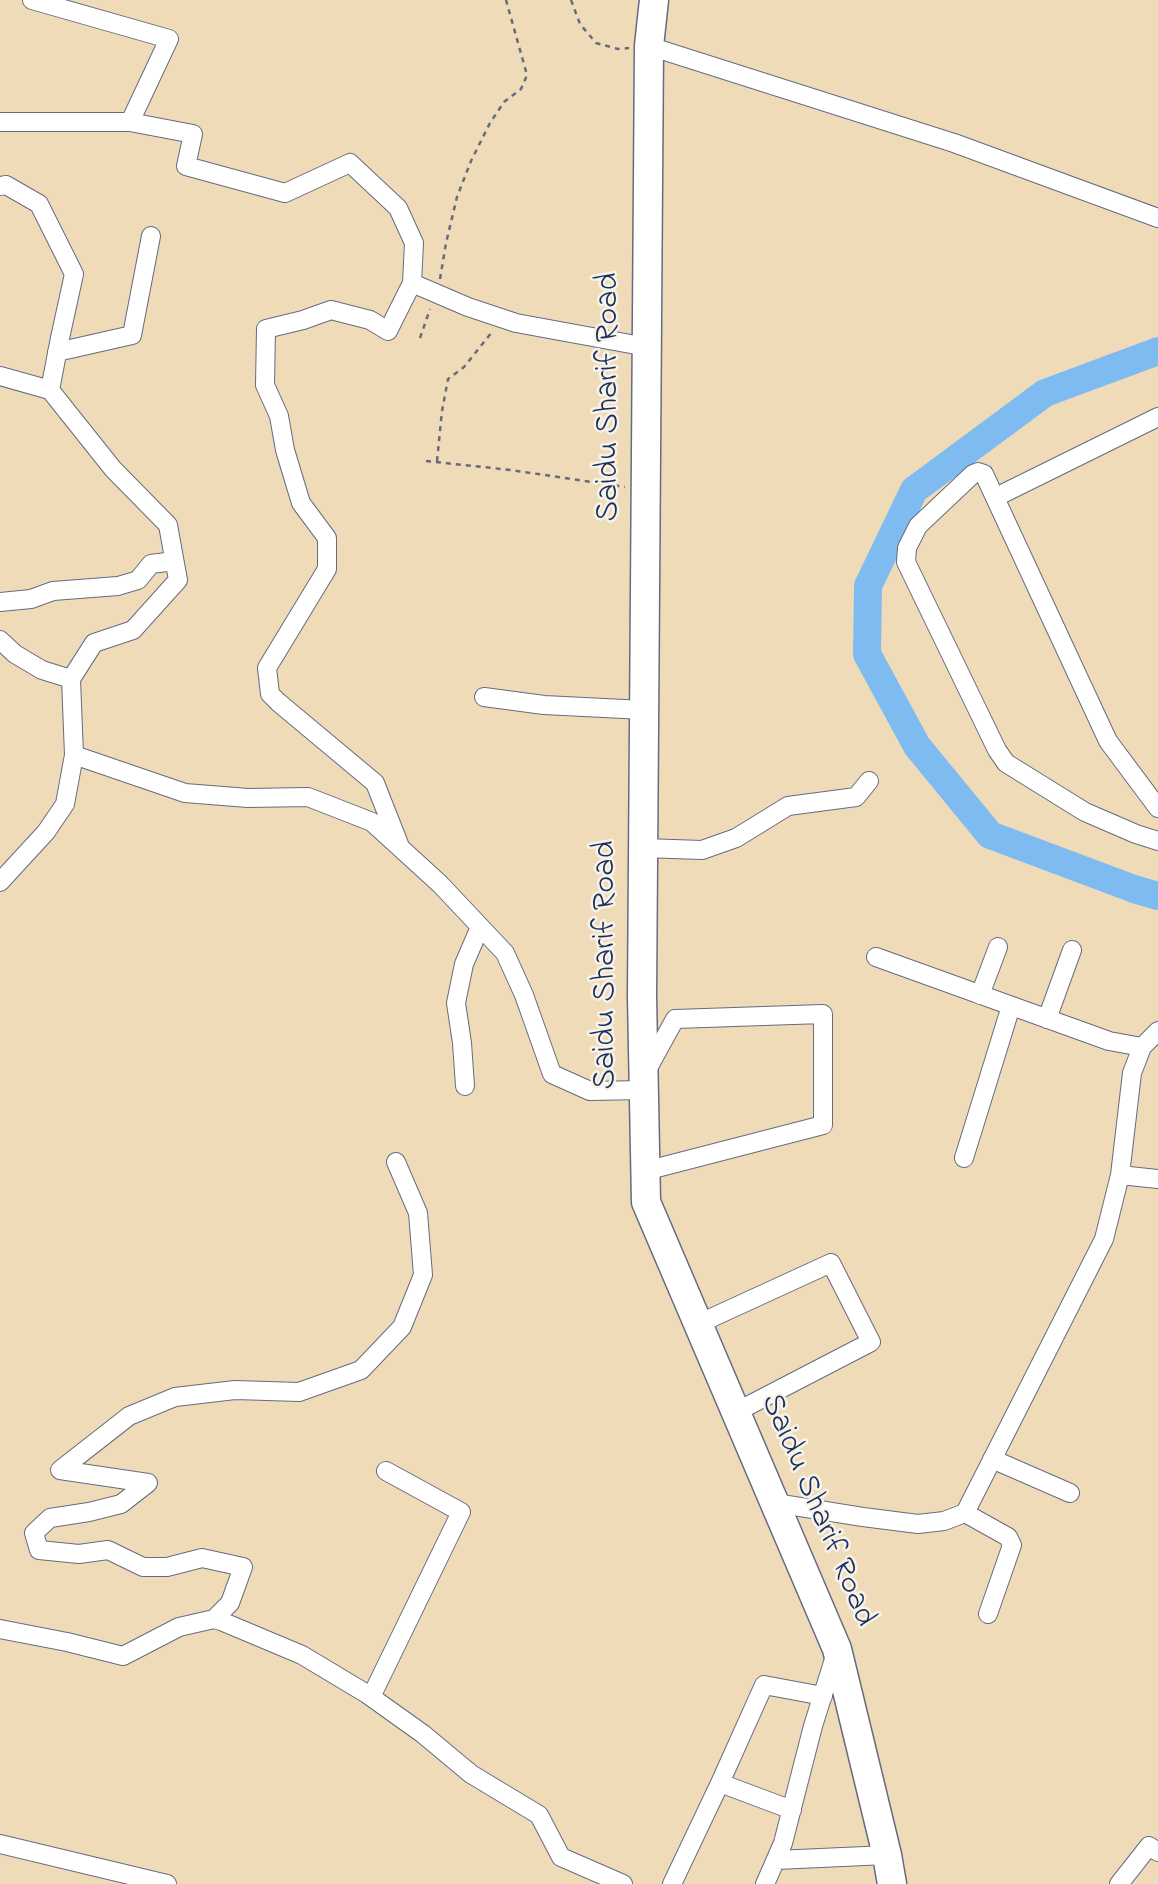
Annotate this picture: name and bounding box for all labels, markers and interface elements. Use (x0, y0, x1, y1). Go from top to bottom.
street label: Saidu Sharif Road (592, 273, 630, 521)
street label: Saidu Sharif Road (589, 841, 627, 1089)
street label: Saidu Sharif Road (750, 1389, 882, 1633)

